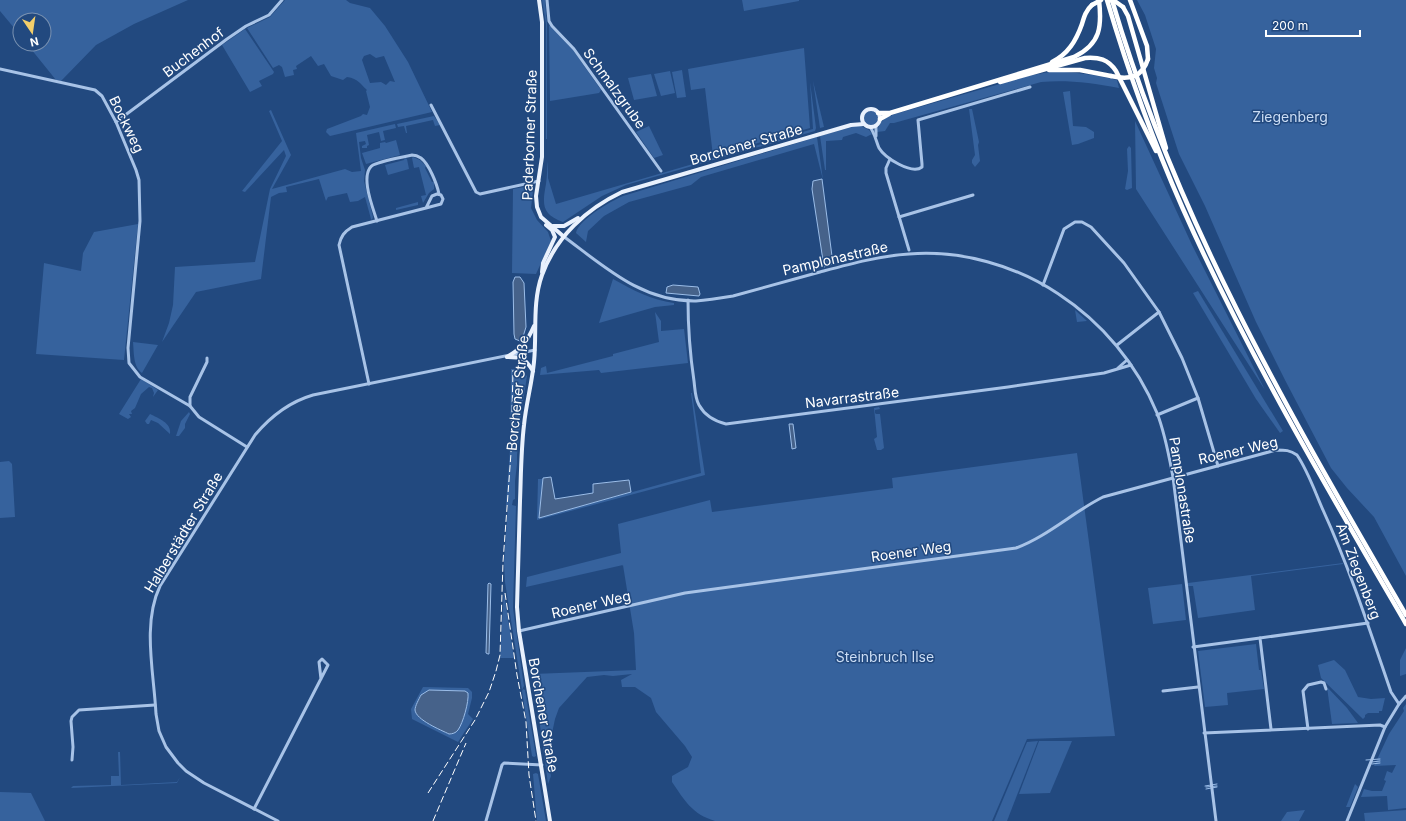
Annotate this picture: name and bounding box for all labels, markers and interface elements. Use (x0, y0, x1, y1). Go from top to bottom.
north arrow (12, 12, 52, 52)
scale bar (1266, 12, 1360, 38)
text: 200 m (1272, 18, 1308, 33)
street label: Buchenhof (159, 24, 227, 80)
text: N (29, 34, 40, 50)
street label: Schmalzgrube (580, 45, 650, 131)
street label: Paderborner Straße (518, 69, 540, 201)
street label: Bockweg (106, 93, 148, 155)
park label: Ziegenberg (1252, 108, 1328, 125)
street label: Borchener Straße (688, 120, 804, 168)
street label: Pamplonastraße (781, 238, 889, 278)
street label: Borchener Straße (502, 334, 532, 452)
street label: Navarrastraße (804, 383, 900, 411)
street label: Roener Weg (1197, 433, 1279, 467)
street label: Pamplonastraße (1166, 436, 1200, 544)
street label: Halberstädter Straße (140, 469, 226, 595)
street label: Am Ziegenberg (1333, 521, 1385, 621)
street label: Roener Weg (870, 537, 952, 565)
street label: Roener Weg (550, 587, 632, 621)
park label: Steinbruch Ilse (836, 648, 934, 665)
street label: Borchener Straße (526, 656, 562, 774)

